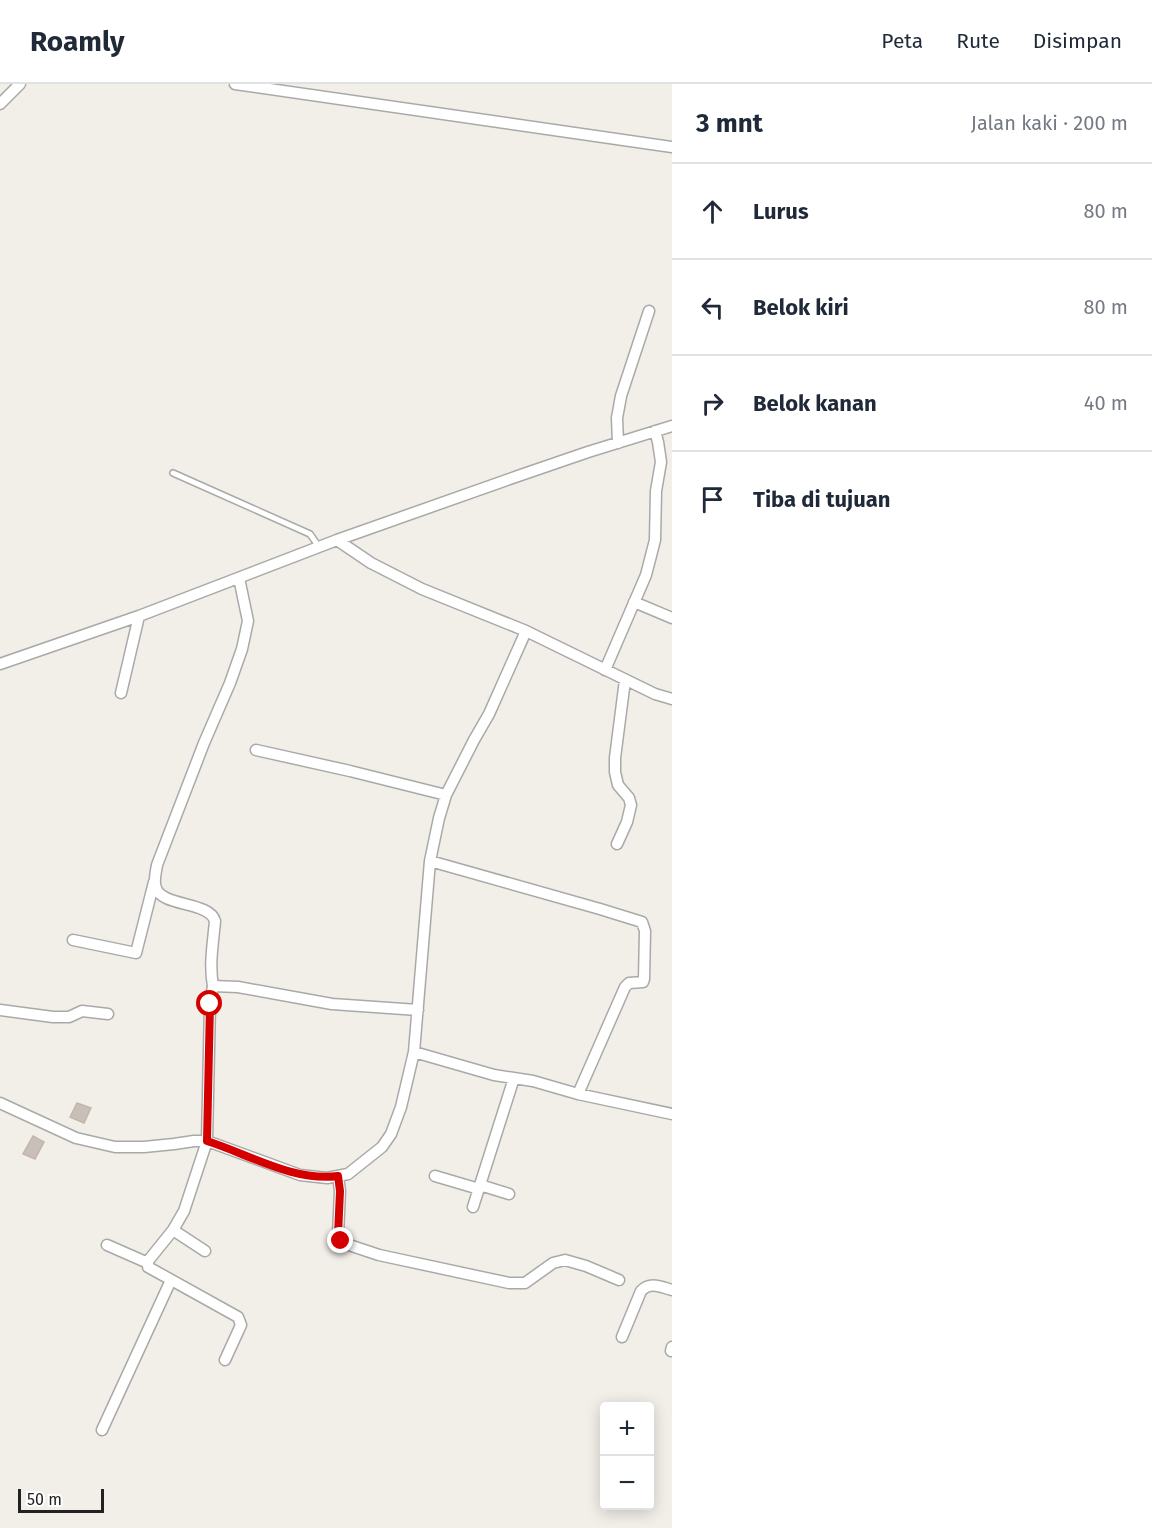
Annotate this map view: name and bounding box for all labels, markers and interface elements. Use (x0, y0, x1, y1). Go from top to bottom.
text: Roamly (30, 25, 124, 58)
text: Peta (881, 28, 923, 54)
text: Rute (956, 28, 1000, 54)
text: Disimpan (1033, 28, 1122, 54)
text: 3 mnt (696, 108, 763, 139)
text: Jalan kaki · 200 m (971, 111, 1128, 135)
icon: ahead (696, 195, 729, 228)
text: Lurus (753, 198, 809, 225)
text: 80 m (1083, 199, 1128, 223)
icon: left (696, 291, 729, 324)
text: Belok kiri (753, 294, 849, 321)
text: 80 m (1083, 295, 1128, 319)
icon: right (696, 387, 729, 420)
text: Belok kanan (753, 390, 877, 417)
text: 40 m (1084, 391, 1128, 415)
icon: arrive (696, 483, 729, 516)
text: Tiba di tujuan (753, 486, 890, 513)
route start (196, 990, 222, 1016)
route end (327, 1227, 353, 1253)
map controls (600, 1402, 654, 1510)
button: + (600, 1402, 654, 1456)
button: − (600, 1456, 654, 1510)
scale bar (18, 1486, 104, 1514)
text: 50 m (27, 1490, 62, 1509)

